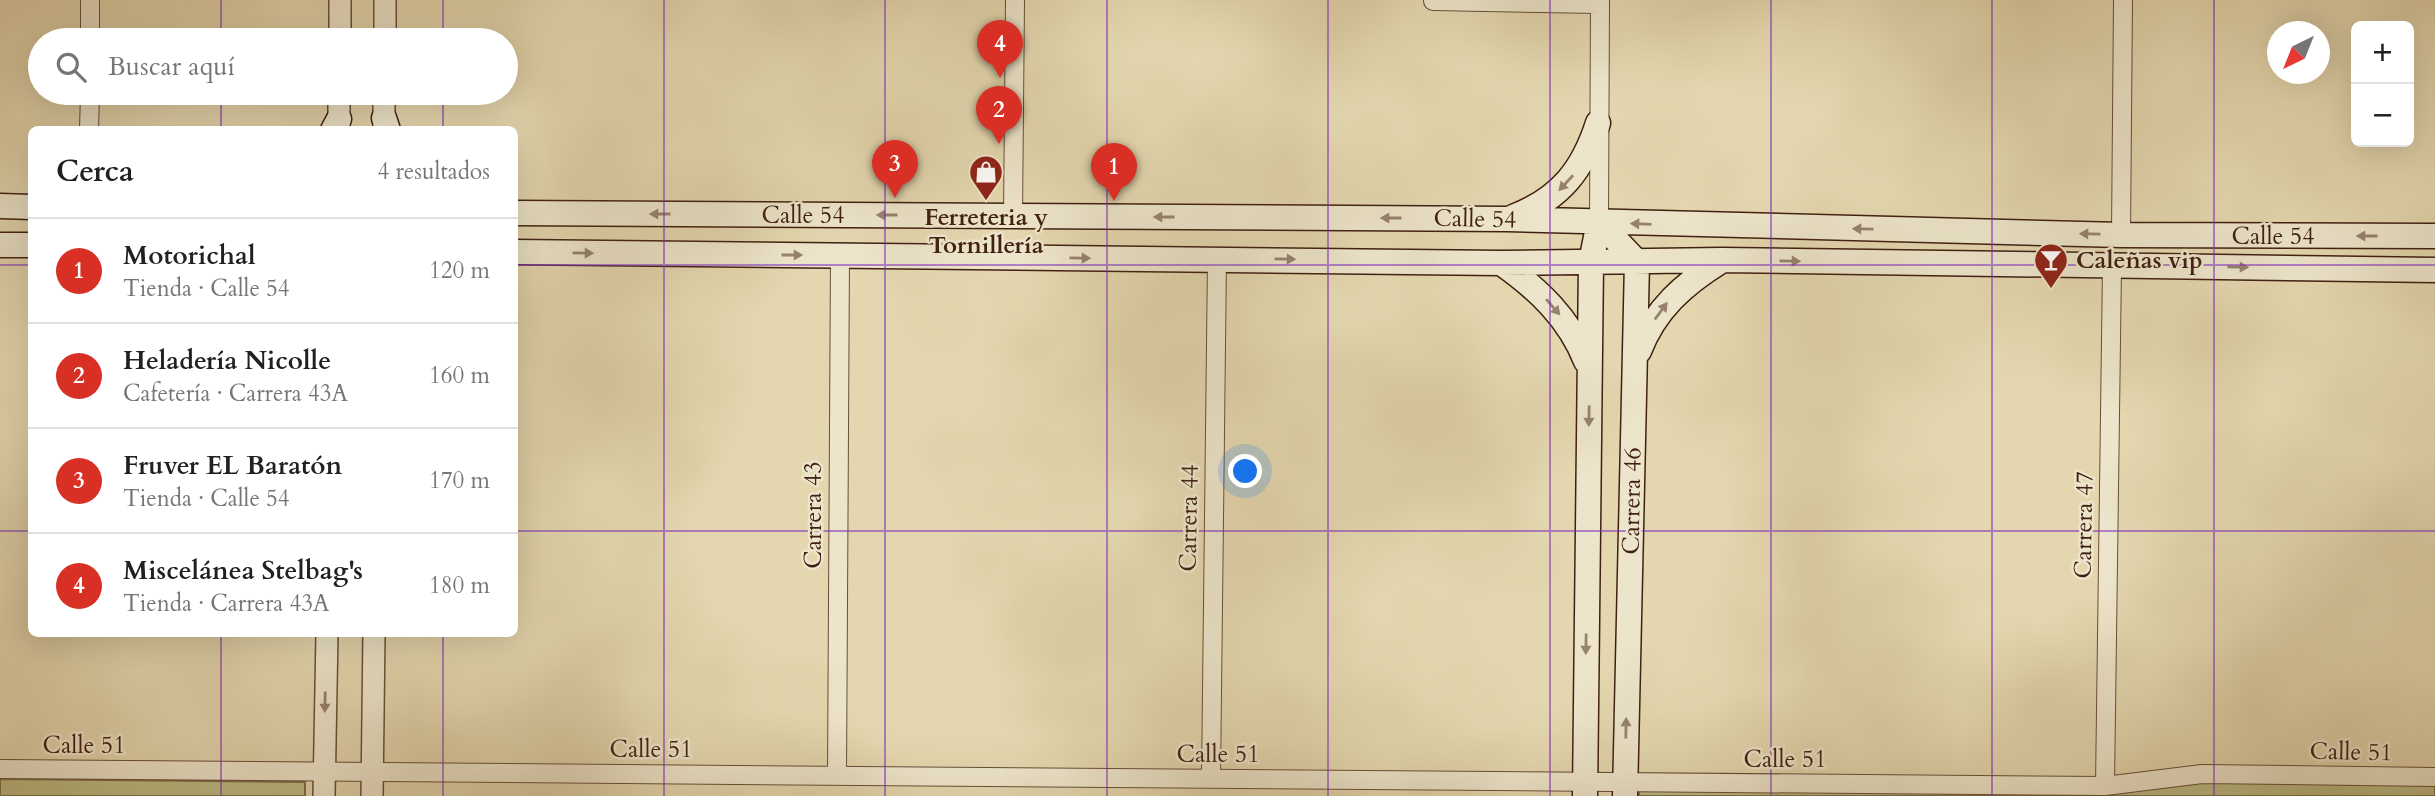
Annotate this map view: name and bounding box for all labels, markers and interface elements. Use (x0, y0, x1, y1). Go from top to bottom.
pin: 4 (977, 20, 1023, 78)
north arrow (2267, 21, 2330, 84)
map controls (2351, 21, 2414, 147)
button: + (2351, 21, 2414, 84)
search box (28, 28, 518, 105)
icon: search (52, 48, 90, 86)
text: Buscar aquí (108, 49, 235, 84)
button: − (2351, 84, 2414, 147)
pin: 2 (976, 86, 1022, 144)
pin: 3 (872, 140, 918, 198)
pin: 1 (1091, 143, 1137, 201)
text: Cerca (56, 151, 134, 192)
shop icon: Ferreteria y Tornillería (967, 153, 1005, 202)
text: 4 resultados (377, 156, 490, 187)
one-way arrow (1558, 174, 1574, 191)
street label: Calle 54 (762, 199, 844, 232)
place label: Ferreteria y Tornillería (924, 201, 1048, 262)
street label: Calle 54 (1433, 202, 1517, 236)
one-way arrow (648, 208, 670, 220)
one-way arrow (876, 209, 898, 221)
one-way arrow (1152, 211, 1174, 223)
one-way arrow (1380, 212, 1402, 224)
one-way arrow (1630, 218, 1652, 229)
street label: Calle 54 (2232, 220, 2314, 253)
one-way arrow (1852, 223, 1874, 235)
one-way arrow (2079, 228, 2101, 240)
one-way arrow (2356, 230, 2378, 242)
text: Motorichal (123, 238, 256, 273)
bar icon: Caleñas vip (2032, 241, 2070, 290)
place label: Caleñas vip (2076, 244, 2203, 277)
one-way arrow (572, 247, 594, 259)
one-way arrow (781, 249, 803, 261)
one-way arrow (1069, 252, 1091, 264)
one-way arrow (1274, 254, 1296, 265)
text: 1 (73, 255, 85, 286)
text: 120 m (429, 255, 490, 286)
one-way arrow (1779, 255, 1801, 267)
one-way arrow (2227, 262, 2249, 273)
text: Tienda · Calle 54 (123, 273, 290, 304)
one-way arrow (1545, 298, 1561, 316)
one-way arrow (1654, 302, 1668, 320)
text: Heladería Nicolle (123, 343, 331, 378)
text: 2 (73, 360, 85, 391)
text: 160 m (429, 360, 490, 391)
text: Cafetería · Carrera 43A (123, 378, 348, 409)
one-way arrow (1583, 406, 1595, 428)
street label: Carrera 46 (1615, 447, 1649, 555)
text: Fruver EL Baratón (123, 448, 342, 483)
your location (1228, 454, 1262, 488)
street label: Carrera 43 (797, 461, 830, 569)
street label: Carrera 44 (1172, 464, 1206, 572)
text: 3 (73, 465, 85, 496)
text: 170 m (429, 465, 490, 496)
street label: Carrera 47 (2067, 471, 2101, 579)
text: Tienda · Calle 54 (123, 483, 290, 514)
text: Miscelánea Stelbag's (123, 553, 363, 588)
text: 4 (73, 570, 85, 601)
text: 180 m (429, 570, 490, 601)
text: Tienda · Carrera 43A (123, 588, 329, 619)
one-way arrow (1580, 633, 1592, 655)
one-way arrow (320, 691, 331, 713)
one-way arrow (1621, 717, 1632, 739)
street label: Calle 51 (43, 729, 125, 762)
street label: Calle 51 (610, 733, 692, 766)
street label: Calle 51 (2309, 735, 2393, 769)
street label: Calle 51 (1177, 738, 1259, 771)
street label: Calle 51 (1744, 743, 1826, 776)

